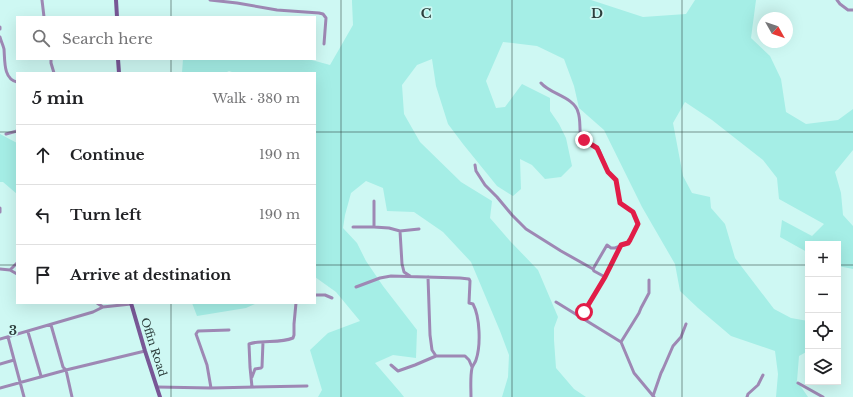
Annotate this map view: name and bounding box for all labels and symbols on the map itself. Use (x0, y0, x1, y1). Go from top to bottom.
text: C (421, 5, 432, 22)
text: D (591, 5, 603, 22)
north arrow (757, 12, 793, 48)
route end (575, 131, 593, 149)
route start (575, 303, 593, 321)
street label: Offin Road (138, 316, 170, 379)
text: 3 (9, 322, 17, 339)

